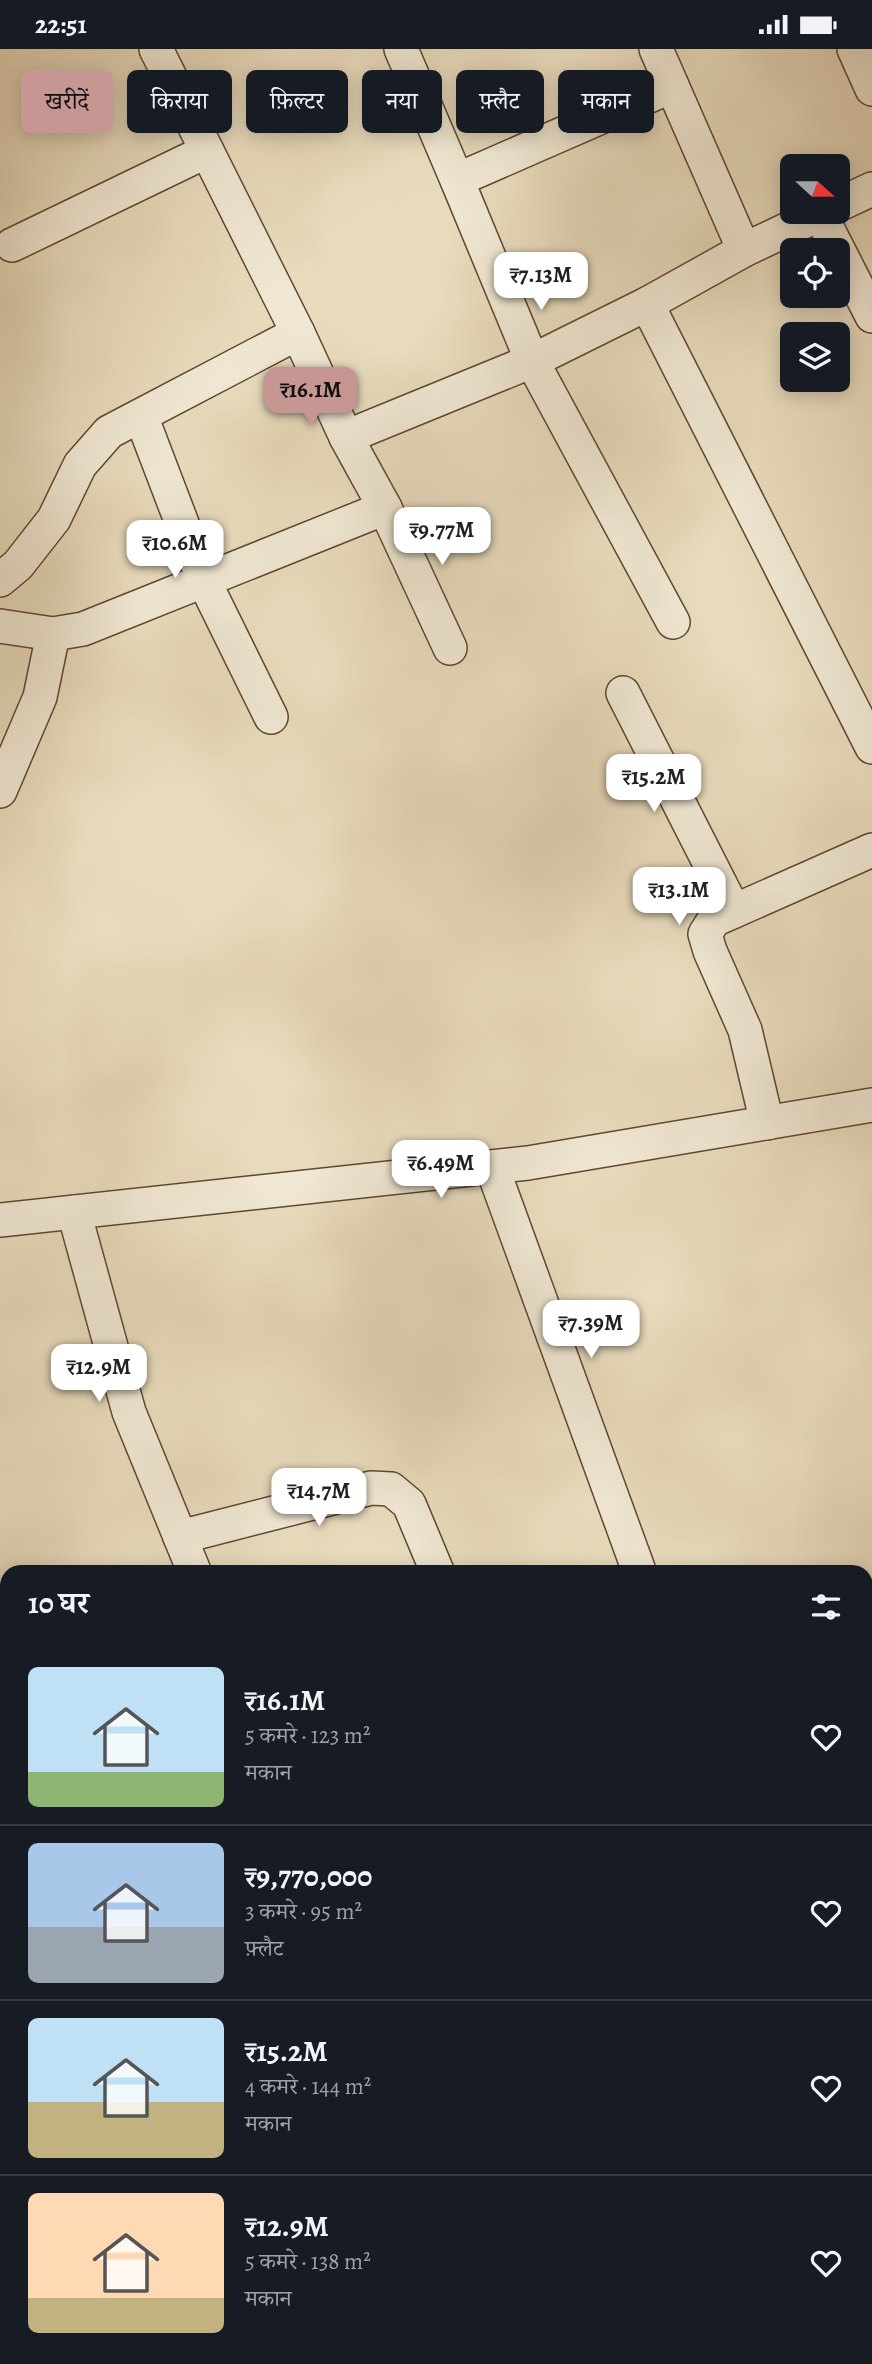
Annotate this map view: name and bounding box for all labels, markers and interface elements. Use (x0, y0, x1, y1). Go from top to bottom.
text: 22:51 (35, 7, 87, 42)
chip: खरीदें (21, 70, 113, 133)
chip: किराया (127, 70, 232, 133)
chip: फ़िल्टर (246, 70, 348, 133)
chip: नया (362, 70, 442, 133)
chip: फ़्लैट (456, 70, 544, 133)
chip: मकान (558, 70, 654, 133)
north arrow (780, 154, 850, 224)
map controls (780, 154, 850, 392)
button: locate (780, 238, 850, 308)
pin: ₹7.13M (484, 253, 598, 312)
text: ₹7.13M (510, 259, 572, 290)
button: layers (780, 322, 850, 392)
pin: ₹16.1M (254, 367, 368, 427)
text: ₹16.1M (280, 374, 342, 405)
pin: ₹9.77M (385, 507, 499, 567)
text: ₹9.77M (410, 514, 474, 545)
pin: ₹10.6M (118, 521, 232, 580)
text: ₹10.6M (143, 527, 207, 558)
pin: ₹15.2M (597, 755, 711, 814)
text: ₹15.2M (622, 761, 686, 792)
pin: ₹13.1M (622, 867, 736, 927)
text: ₹13.1M (649, 874, 709, 905)
pin: ₹6.49M (384, 1141, 498, 1200)
text: ₹6.49M (408, 1147, 474, 1178)
pin: ₹7.39M (534, 1301, 648, 1360)
text: ₹7.39M (559, 1307, 623, 1338)
pin: ₹12.9M (42, 1345, 156, 1404)
text: ₹12.9M (67, 1351, 131, 1382)
pin: ₹14.7M (262, 1469, 376, 1528)
text: ₹14.7M (287, 1475, 351, 1506)
text: 10 घर (28, 1583, 89, 1623)
icon: filters (807, 1588, 845, 1626)
text: ₹16.1M (245, 1680, 325, 1720)
icon: home (84, 1695, 168, 1779)
icon: heart (807, 1718, 845, 1756)
text: 5 कमरे · 123 m² (245, 1720, 370, 1751)
text: मकान (245, 1757, 292, 1788)
text: ₹9,770,000 (245, 1856, 372, 1896)
icon: home (84, 1871, 168, 1955)
icon: heart (807, 1894, 845, 1932)
text: 3 कमरे · 95 m² (245, 1896, 362, 1927)
text: फ़्लैट (245, 1933, 283, 1964)
text: ₹15.2M (245, 2031, 328, 2071)
icon: home (84, 2046, 168, 2130)
icon: heart (807, 2069, 845, 2107)
text: 4 कमरे · 144 m² (245, 2071, 371, 2102)
text: मकान (245, 2108, 292, 2139)
text: ₹12.9M (245, 2206, 329, 2246)
icon: home (84, 2221, 168, 2305)
icon: heart (807, 2244, 845, 2282)
text: 5 कमरे · 138 m² (245, 2246, 371, 2277)
text: मकान (245, 2283, 292, 2314)

